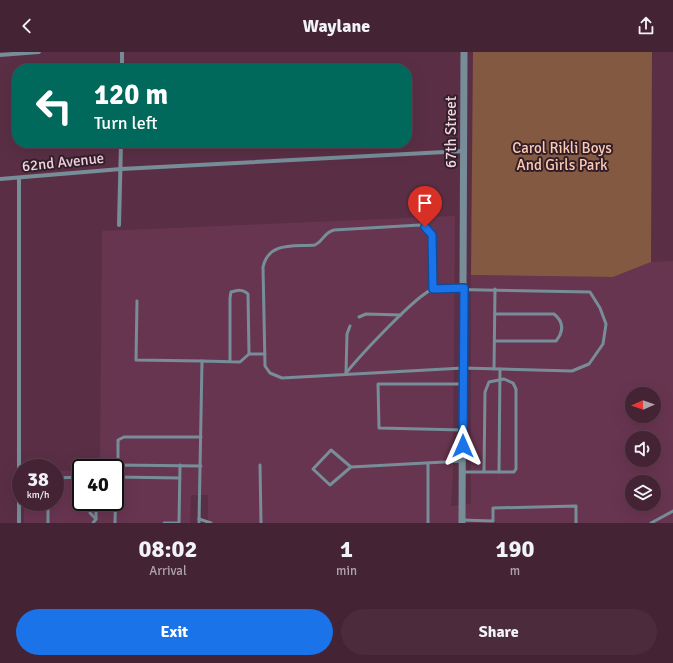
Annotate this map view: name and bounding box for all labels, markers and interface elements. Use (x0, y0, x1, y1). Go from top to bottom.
icon: back (16, 15, 38, 37)
text: Waylane (303, 15, 370, 37)
icon: share (635, 15, 657, 37)
text: 120 m (94, 78, 168, 112)
icon: left (28, 80, 80, 132)
street label: 67th Street (442, 96, 460, 168)
text: Turn left (94, 112, 157, 134)
park label: Carol Rikli Boys And Girls Park (512, 139, 612, 174)
street label: 62nd Avenue (21, 149, 105, 175)
pin (408, 186, 442, 227)
icon: arrive (414, 192, 436, 214)
north arrow (625, 387, 661, 423)
map controls (625, 387, 661, 511)
position arrow (442, 425, 484, 467)
button: sound (625, 431, 661, 467)
speed limit sign: 40 (72, 459, 124, 511)
text: 38 (27, 467, 49, 492)
button: layers (625, 475, 661, 511)
text: km/h (27, 489, 49, 501)
text: 08:02 (139, 534, 197, 564)
text: 1 (340, 534, 353, 564)
text: 190 (496, 534, 534, 564)
text: Arrival (149, 563, 187, 579)
text: min (336, 563, 357, 579)
text: m (510, 563, 520, 579)
button: Exit (16, 609, 333, 655)
button: Share (341, 609, 657, 655)

